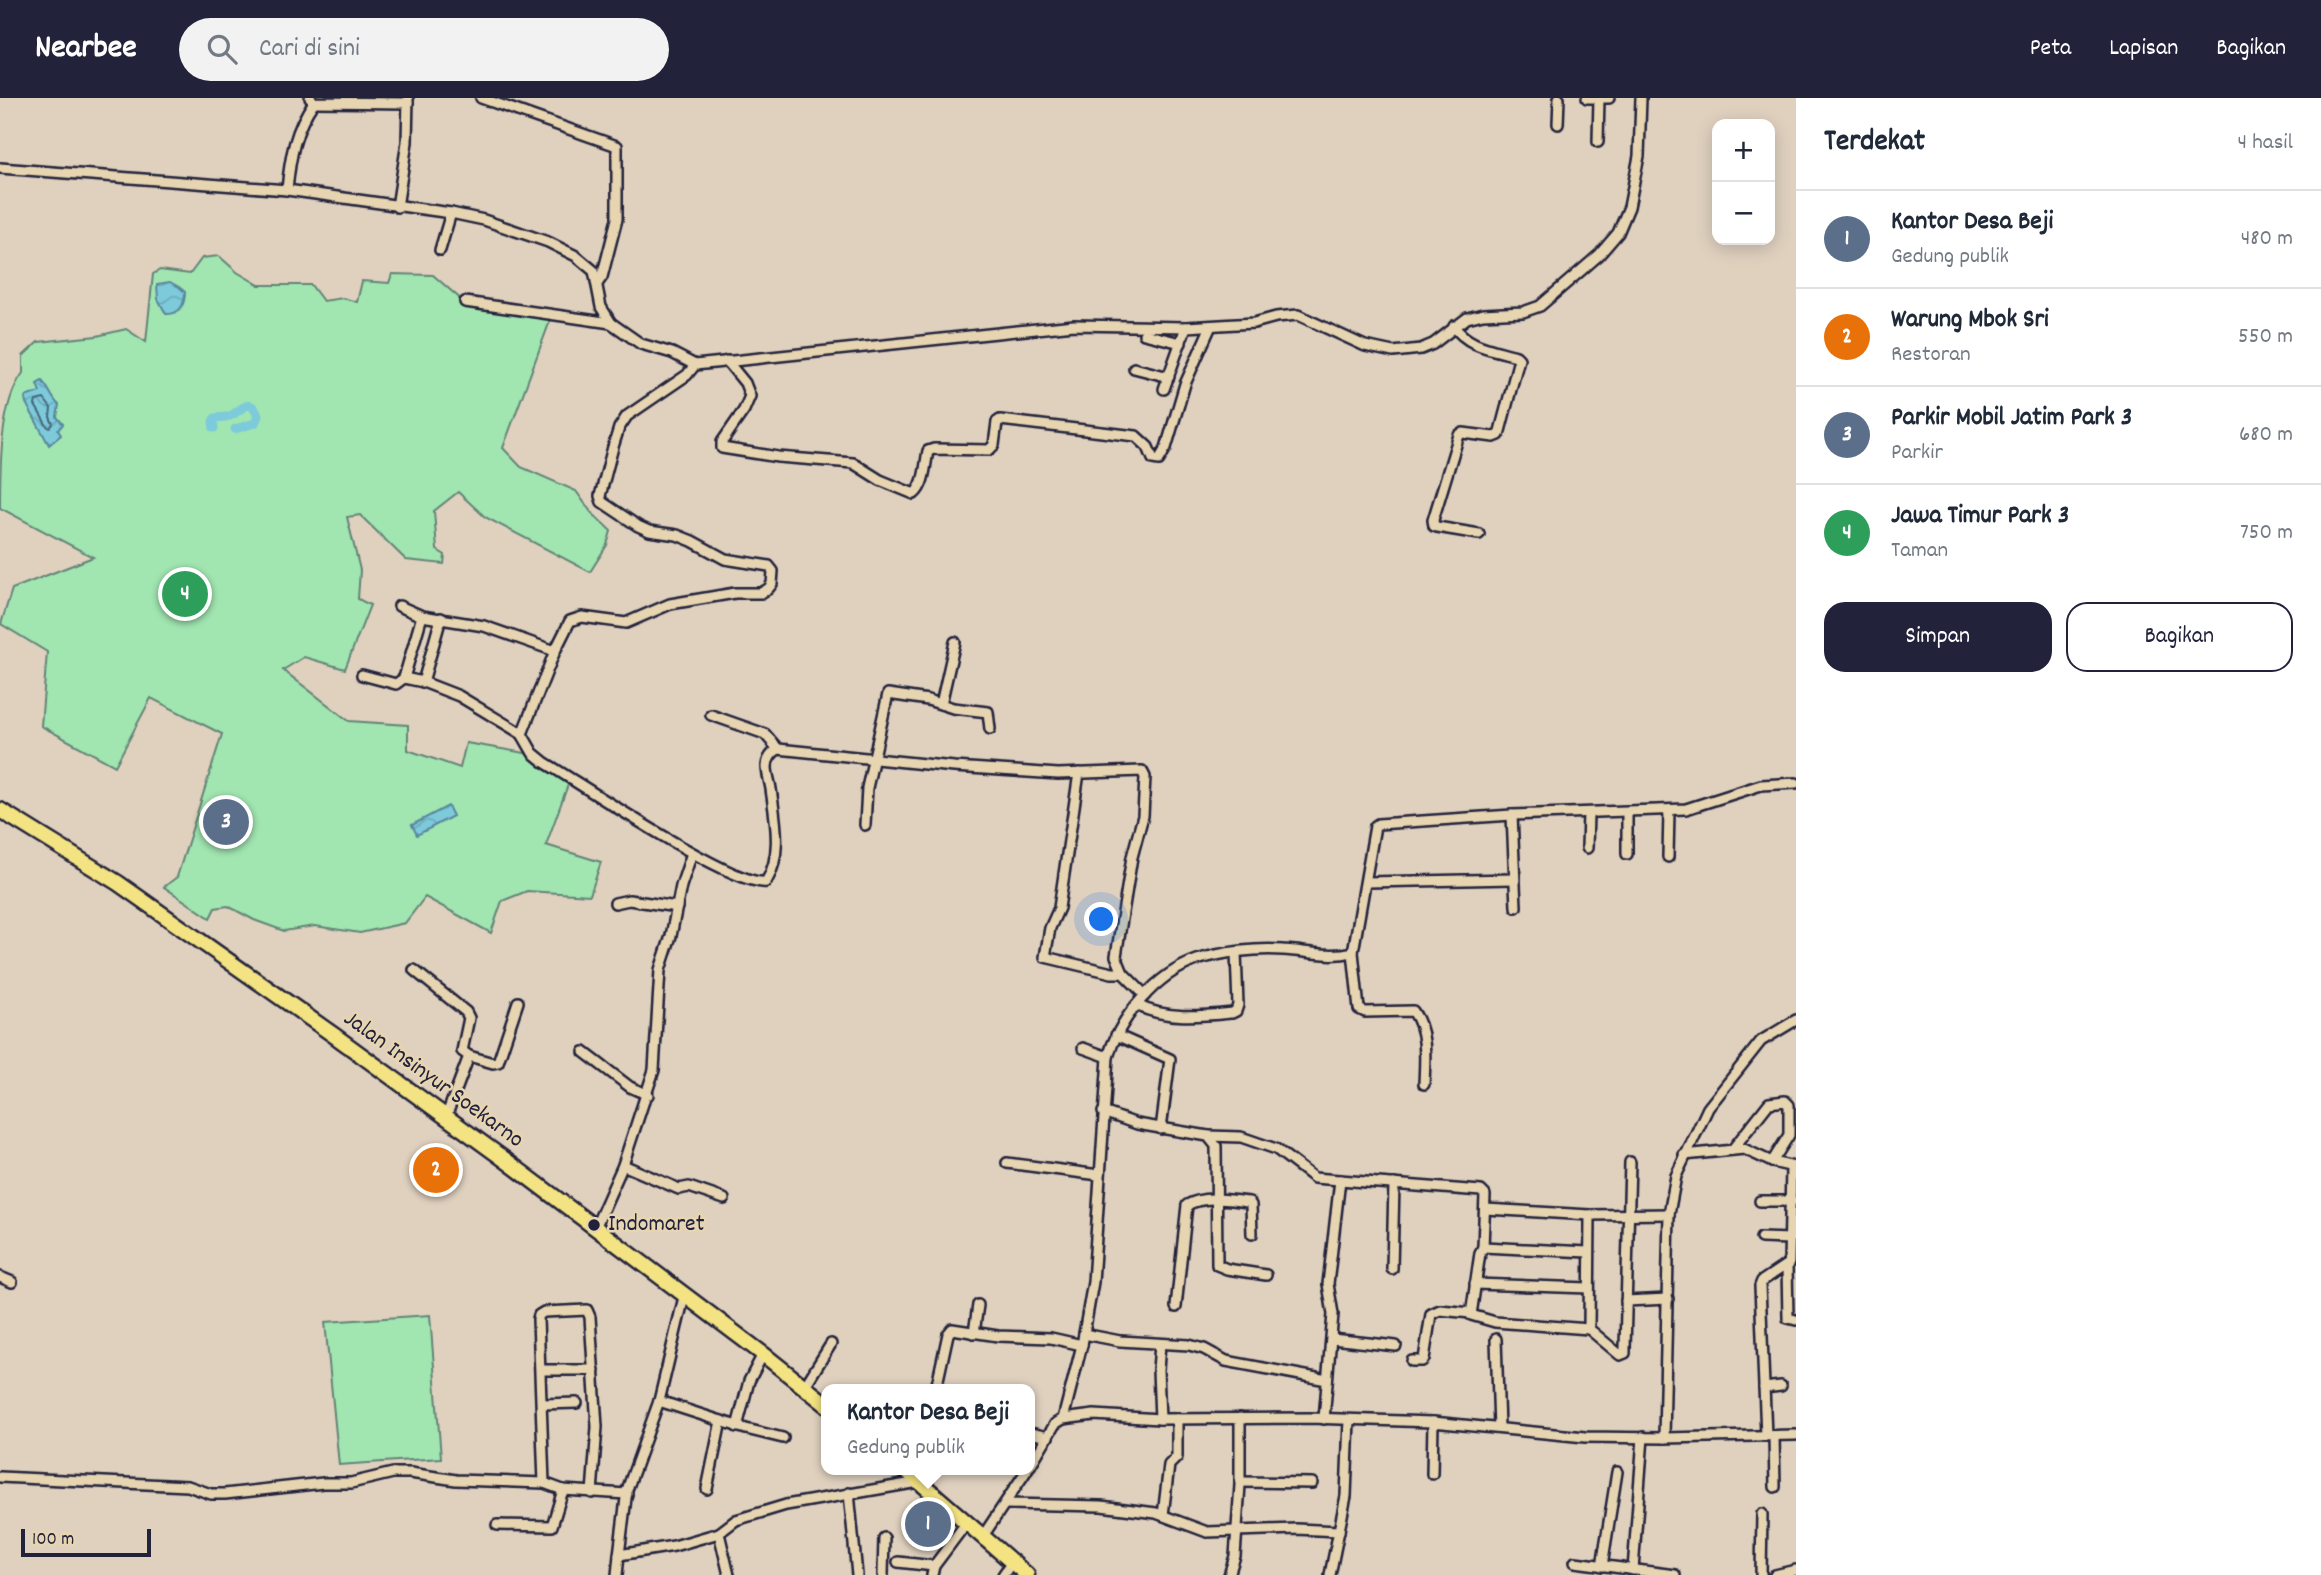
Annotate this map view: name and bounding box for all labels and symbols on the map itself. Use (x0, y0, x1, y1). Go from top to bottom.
pin: 4 (162, 568, 208, 620)
pin: 3 (203, 796, 249, 848)
your location (1084, 902, 1118, 936)
street label: Jalan Insinyur Soekarno (336, 1003, 530, 1157)
pin: 2 (413, 1144, 459, 1196)
place label: Indomaret (608, 1208, 705, 1242)
marker: Indomaret (586, 1217, 602, 1233)
pin: 1 (905, 1498, 951, 1550)
scale bar (21, 1526, 150, 1558)

